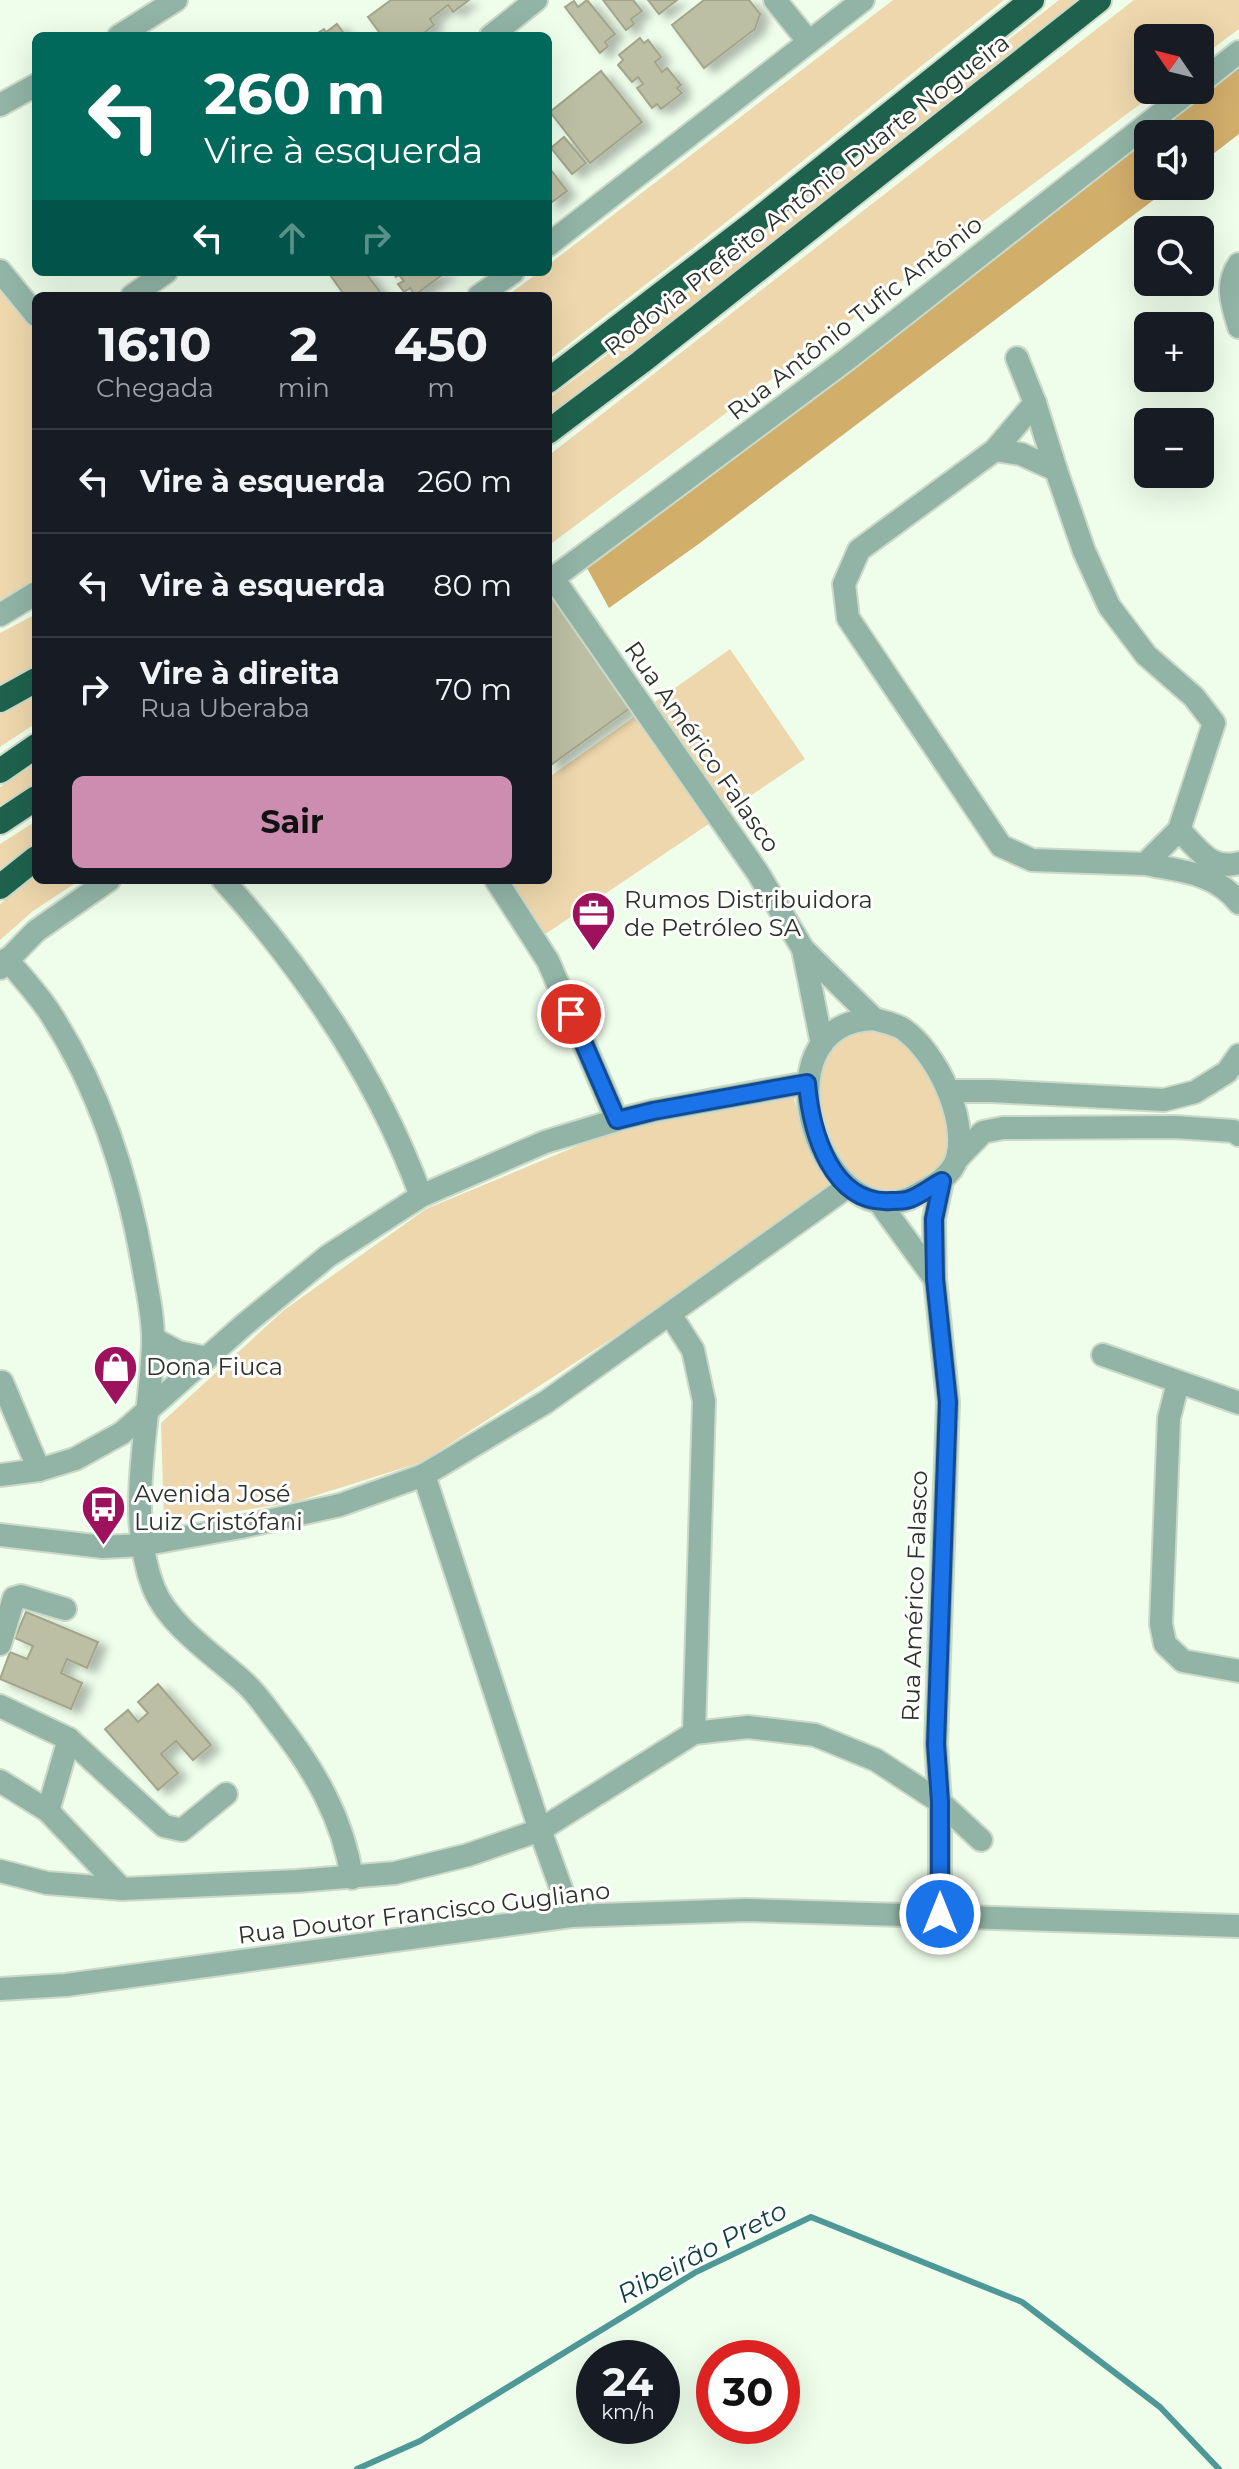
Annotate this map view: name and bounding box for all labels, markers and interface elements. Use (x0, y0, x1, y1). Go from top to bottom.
north arrow (1134, 24, 1214, 104)
map controls (1134, 24, 1214, 488)
street label: Rodovia Prefeito Antônio Duarte Nogueira (598, 27, 1015, 362)
text: 260 m (204, 60, 385, 128)
icon: left (72, 64, 176, 168)
button: sound (1134, 120, 1214, 200)
text: Vire à esquerda (204, 128, 483, 172)
street label: Rua Antônio Tufic Antônio (722, 209, 988, 426)
icon: left (186, 216, 230, 260)
icon: ahead (270, 216, 314, 260)
icon: right (354, 216, 398, 260)
button: search (1134, 216, 1214, 296)
button: + (1134, 312, 1214, 392)
text: 16:10 (98, 315, 212, 373)
text: 2 (290, 315, 318, 373)
text: 450 (394, 315, 488, 373)
text: Chegada (96, 372, 214, 404)
text: min (278, 372, 330, 404)
text: m (427, 372, 455, 404)
button: − (1134, 408, 1214, 488)
icon: left (72, 459, 116, 503)
text: Vire à esquerda (140, 463, 385, 500)
text: 260 m (417, 463, 512, 500)
icon: left (72, 563, 116, 607)
text: Vire à esquerda (140, 567, 385, 604)
text: 80 m (433, 567, 512, 604)
street label: Rua Américo Falasco (619, 636, 786, 858)
text: Vire à direita (140, 655, 340, 692)
icon: right (72, 667, 116, 711)
text: 70 m (435, 671, 512, 708)
text: Rua Uberaba (140, 692, 310, 724)
button: Sair (72, 776, 512, 868)
place label: Rumos Distribuidora de Petróleo SA (624, 885, 873, 942)
office icon: Rumos Distribuidora de Petróleo SA (569, 890, 617, 953)
pin (537, 980, 605, 1048)
icon: arrive (549, 992, 593, 1036)
shop icon: Dona Fiuca (91, 1343, 139, 1406)
place label: Dona Fiuca (146, 1352, 283, 1381)
street label: Rua Américo Falasco (896, 1470, 933, 1722)
place label: Avenida José Luiz Cristófani (134, 1479, 303, 1536)
bus stop icon: Avenida José Luiz Cristófani (79, 1484, 127, 1547)
position arrow (898, 1872, 982, 1956)
street label: Rua Doutor Francisco Gugliano (236, 1875, 612, 1950)
water label: Ribeirão Preto (612, 2194, 792, 2310)
speed limit sign: 30 (696, 2340, 800, 2444)
text: 24 (603, 2357, 653, 2406)
text: km/h (601, 2400, 655, 2424)

